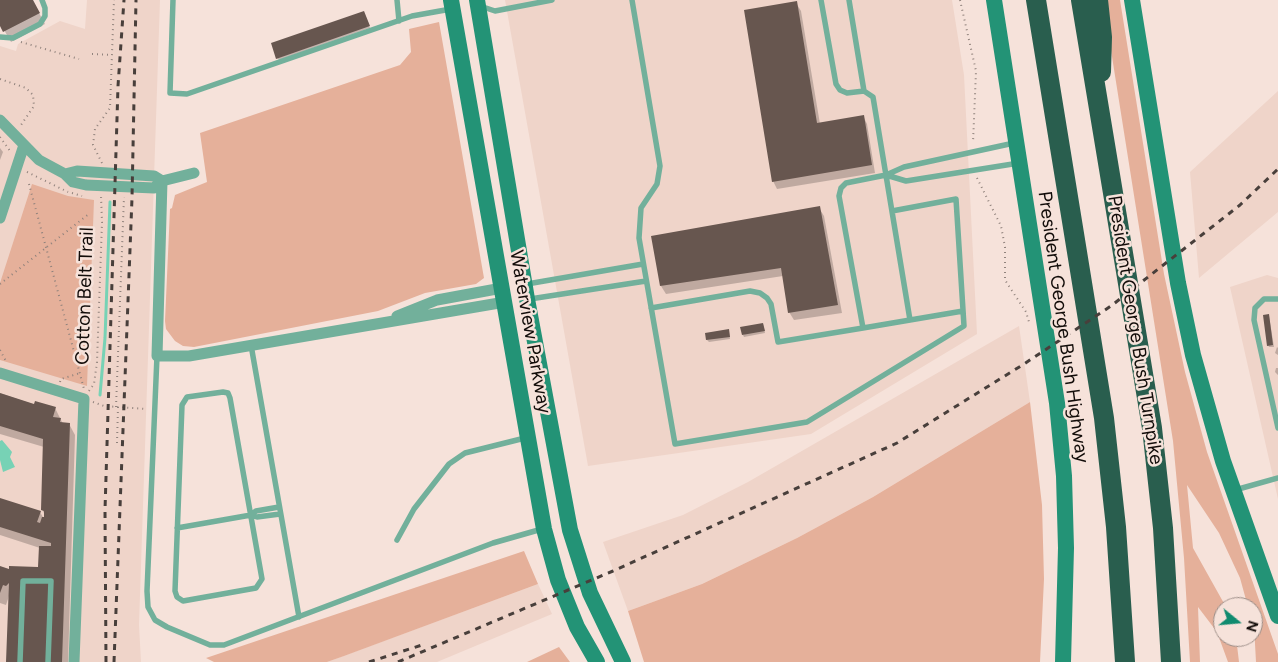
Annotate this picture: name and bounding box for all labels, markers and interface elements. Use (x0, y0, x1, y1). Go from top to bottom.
street label: President George Bush Highway (1033, 190, 1093, 464)
street label: President George Bush Turnpike (1102, 194, 1168, 466)
street label: Cotton Belt Trail (71, 227, 99, 365)
street label: Waterview Parkway (504, 249, 556, 415)
north arrow (1213, 597, 1263, 647)
text: N (1242, 619, 1262, 634)

